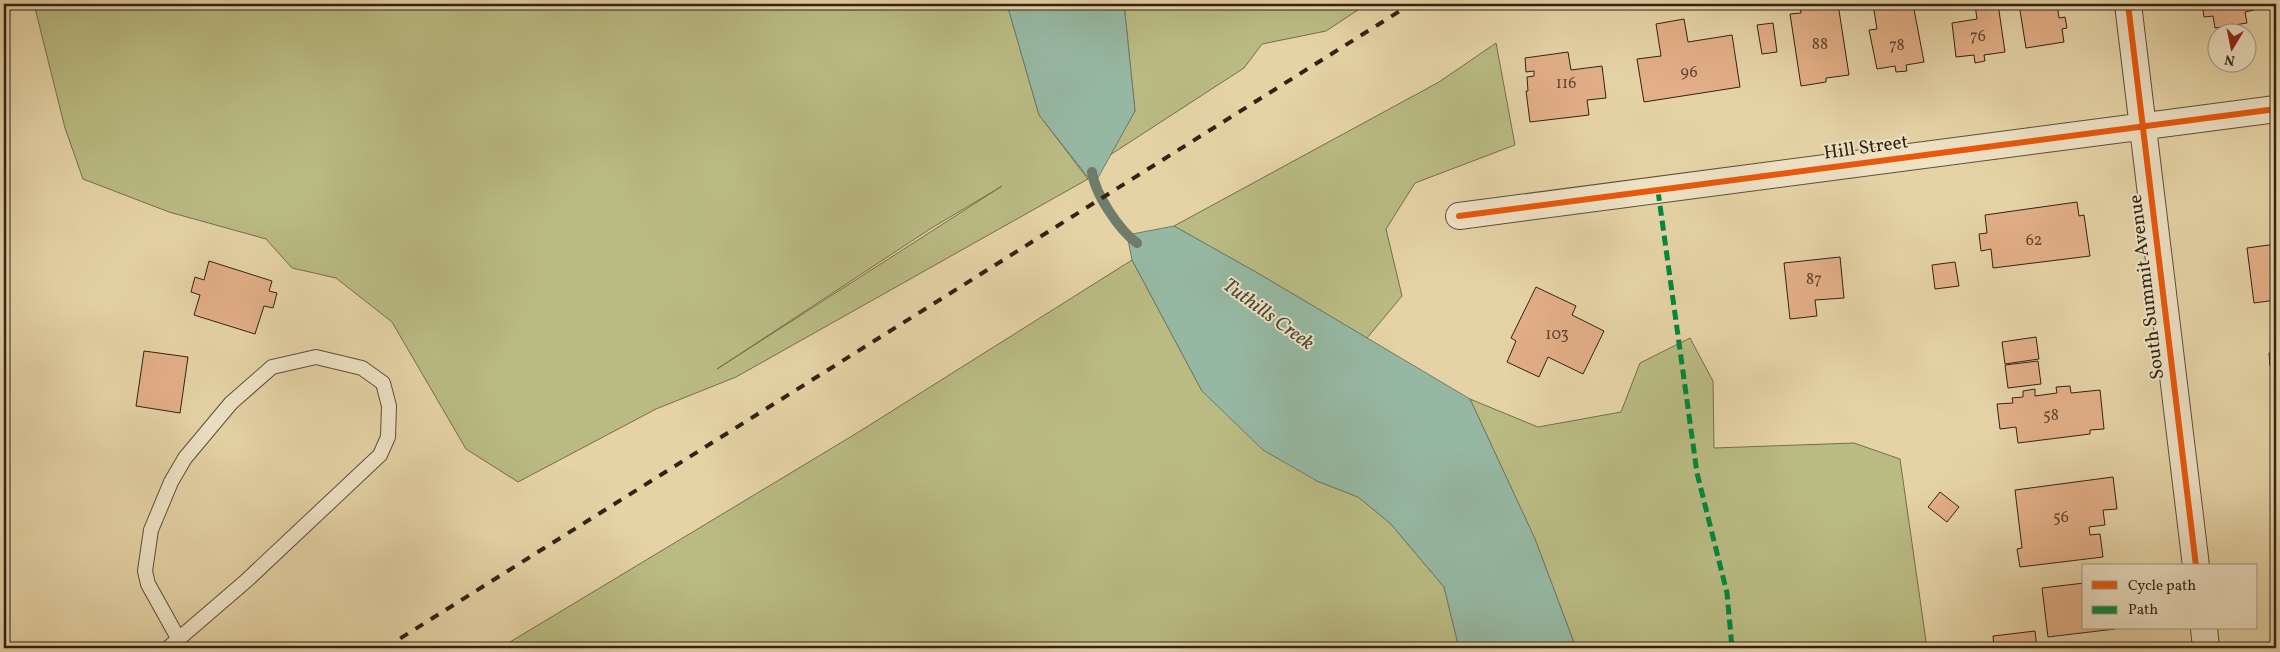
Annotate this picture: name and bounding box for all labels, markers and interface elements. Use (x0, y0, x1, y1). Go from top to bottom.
north arrow (2208, 22, 2258, 72)
house number: 76 (1970, 26, 1986, 48)
house number: 88 (1812, 34, 1828, 56)
house number: 78 (1889, 35, 1905, 57)
text: N (2223, 49, 2237, 70)
house number: 96 (1680, 62, 1698, 84)
house number: 116 (1556, 73, 1576, 95)
street label: Hill Street (1822, 129, 1910, 167)
street label: South Summit Avenue (2123, 193, 2171, 381)
house number: 62 (2026, 230, 2042, 252)
house number: 87 (1806, 269, 1822, 291)
water label: Tuthills Creek (1216, 272, 1320, 358)
house number: 103 (1545, 324, 1569, 346)
house number: 58 (2043, 405, 2059, 427)
house number: 56 (2053, 507, 2069, 529)
legend (2082, 564, 2258, 630)
text: Cycle path (2128, 576, 2196, 597)
text: Path (2128, 600, 2158, 621)

